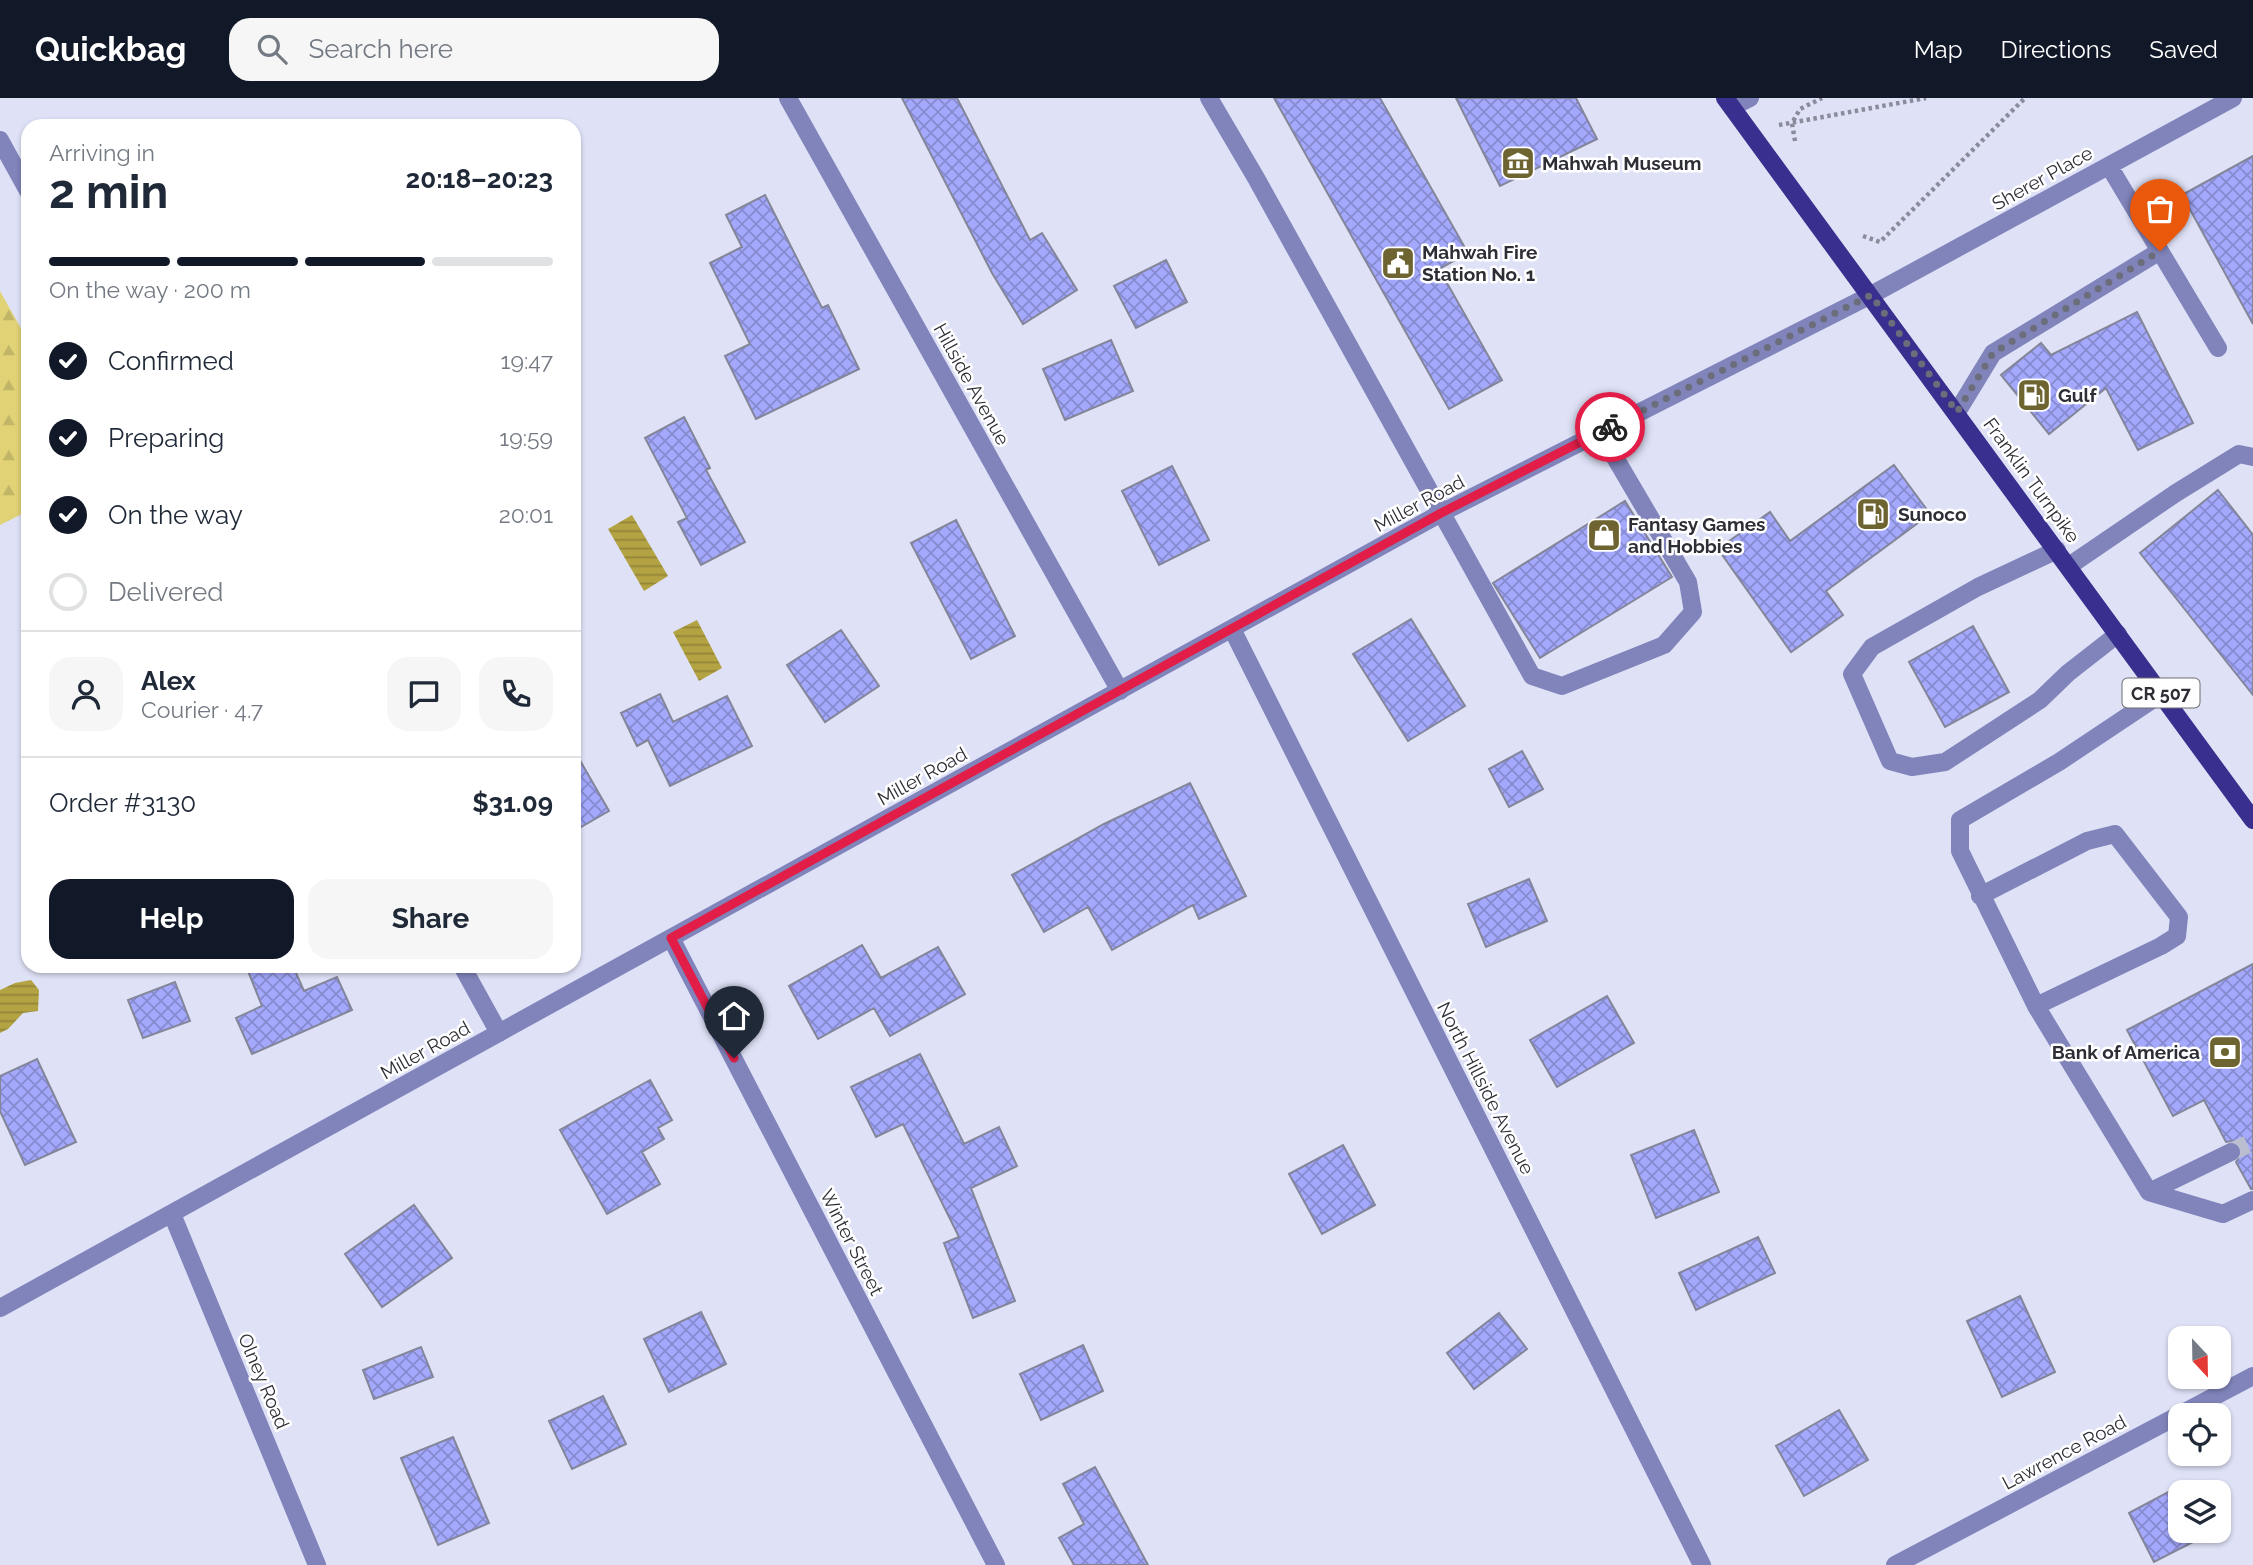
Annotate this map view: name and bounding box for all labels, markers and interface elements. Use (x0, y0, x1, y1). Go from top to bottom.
search box (229, 18, 719, 81)
text: Quickbag (35, 30, 187, 69)
icon: search (253, 30, 291, 68)
text: Search here (309, 34, 453, 64)
text: Map (1914, 35, 1963, 64)
text: Directions (2001, 35, 2111, 64)
text: Saved (2149, 35, 2218, 64)
text: Arriving in (49, 139, 155, 166)
street label: Sherer Place (1988, 141, 2096, 215)
museum icon: Mahwah Museum (1499, 144, 1537, 182)
place label: Mahwah Museum (1542, 152, 1702, 174)
text: 20:18–20:23 (406, 164, 553, 194)
text: 2 min (49, 165, 168, 219)
pin (2130, 179, 2190, 251)
icon: bag (2141, 190, 2179, 228)
place label: Mahwah Fire Station No. 1 (1422, 241, 1538, 285)
public building icon: Mahwah Fire Station No. 1 (1379, 244, 1417, 282)
text: On the way · 200 m (49, 276, 251, 303)
street label: Hillside Avenue (929, 319, 1015, 449)
icon: check (49, 342, 87, 380)
text: Confirmed (108, 346, 234, 376)
text: 19:47 (501, 347, 553, 374)
fuel station icon: Gulf (2015, 376, 2053, 414)
place label: Gulf (2058, 384, 2097, 406)
courier (1575, 392, 1645, 462)
icon: bike (1591, 408, 1629, 446)
street label: Franklin Turnpike (1979, 413, 2085, 547)
icon: check (49, 419, 87, 457)
text: Preparing (108, 423, 224, 453)
text: 19:59 (499, 424, 553, 451)
street label: Miller Road (1370, 470, 1468, 536)
fuel station icon: Sunoco (1854, 495, 1892, 533)
icon: check (49, 496, 87, 534)
text: On the way (108, 500, 243, 530)
text: 20:01 (499, 501, 553, 528)
place label: Sunoco (1898, 503, 1966, 525)
place label: Fantasy Games and Hobbies (1628, 513, 1765, 557)
shop icon: Fantasy Games and Hobbies (1585, 516, 1623, 554)
text: Delivered (108, 577, 223, 607)
button: person (49, 657, 123, 731)
button: chat (387, 657, 461, 731)
button: phone (479, 657, 553, 731)
text: Alex (141, 666, 196, 696)
road number: CR 507 (2122, 678, 2200, 708)
text: Courier · 4.7 (141, 696, 263, 723)
street label: Miller Road (873, 742, 971, 810)
text: Order #3130 (49, 788, 196, 818)
text: $31.09 (472, 788, 553, 818)
button: Help (49, 879, 294, 959)
button: Share (308, 879, 553, 959)
pin (704, 986, 764, 1058)
icon: home (715, 997, 753, 1035)
street label: North Hillside Avenue (1433, 998, 1539, 1178)
street label: Miller Road (376, 1016, 474, 1084)
bank icon: Bank of America (2206, 1033, 2244, 1071)
place label: Bank of America (2052, 1041, 2200, 1063)
street label: Winter Street (816, 1185, 888, 1299)
north arrow (2168, 1326, 2231, 1390)
map controls (2168, 1326, 2231, 1543)
street label: Olney Road (234, 1330, 294, 1432)
button: locate (2168, 1403, 2231, 1466)
street label: Lawrence Road (1998, 1410, 2130, 1494)
button: layers (2168, 1480, 2231, 1543)

